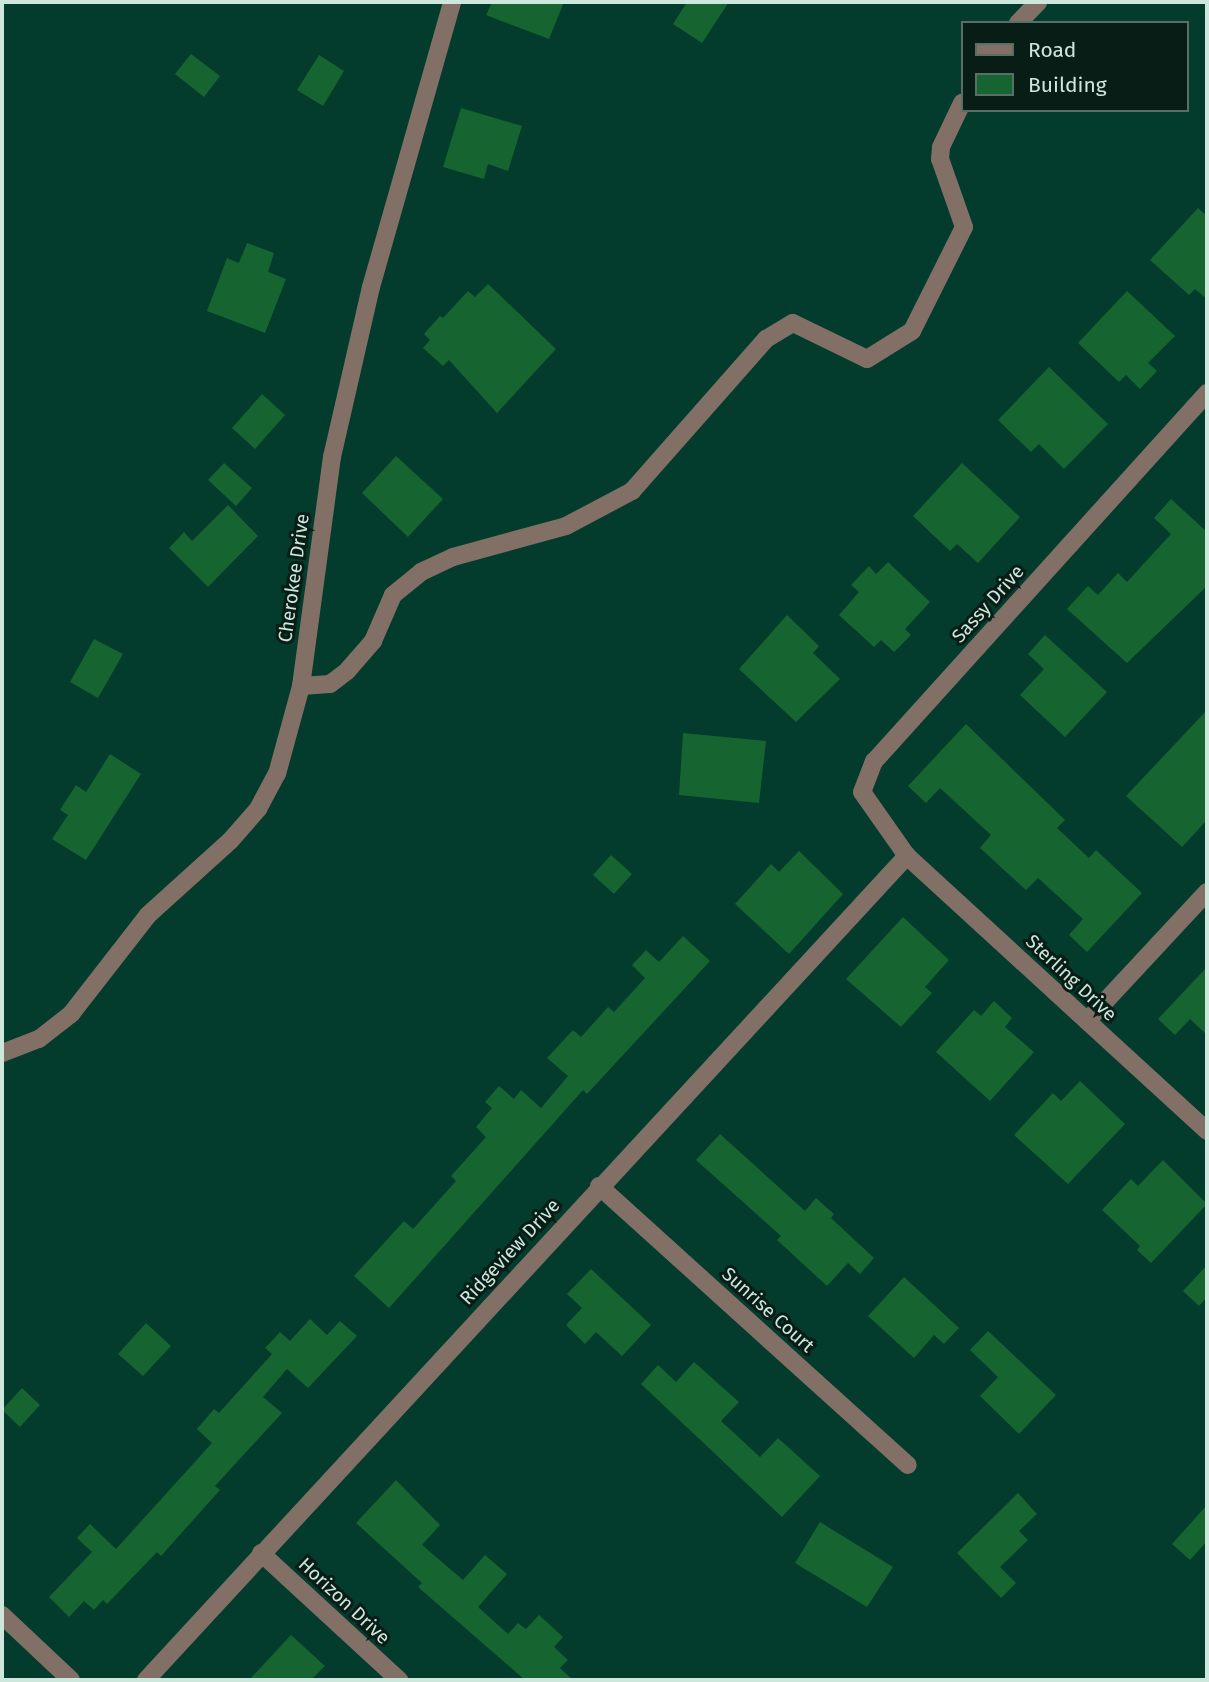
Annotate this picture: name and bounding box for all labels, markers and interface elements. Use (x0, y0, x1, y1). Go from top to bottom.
legend (960, 21, 1188, 112)
text: Road (1028, 37, 1076, 63)
text: Building (1028, 72, 1107, 98)
street label: Cherokee Drive (274, 512, 314, 644)
street label: Sassy Drive (947, 560, 1029, 648)
street label: Sterling Drive (1021, 930, 1121, 1026)
street label: Ridgeview Drive (455, 1194, 565, 1310)
street label: Sunrise Court (717, 1263, 819, 1357)
street label: Horizon Drive (294, 1553, 394, 1649)

